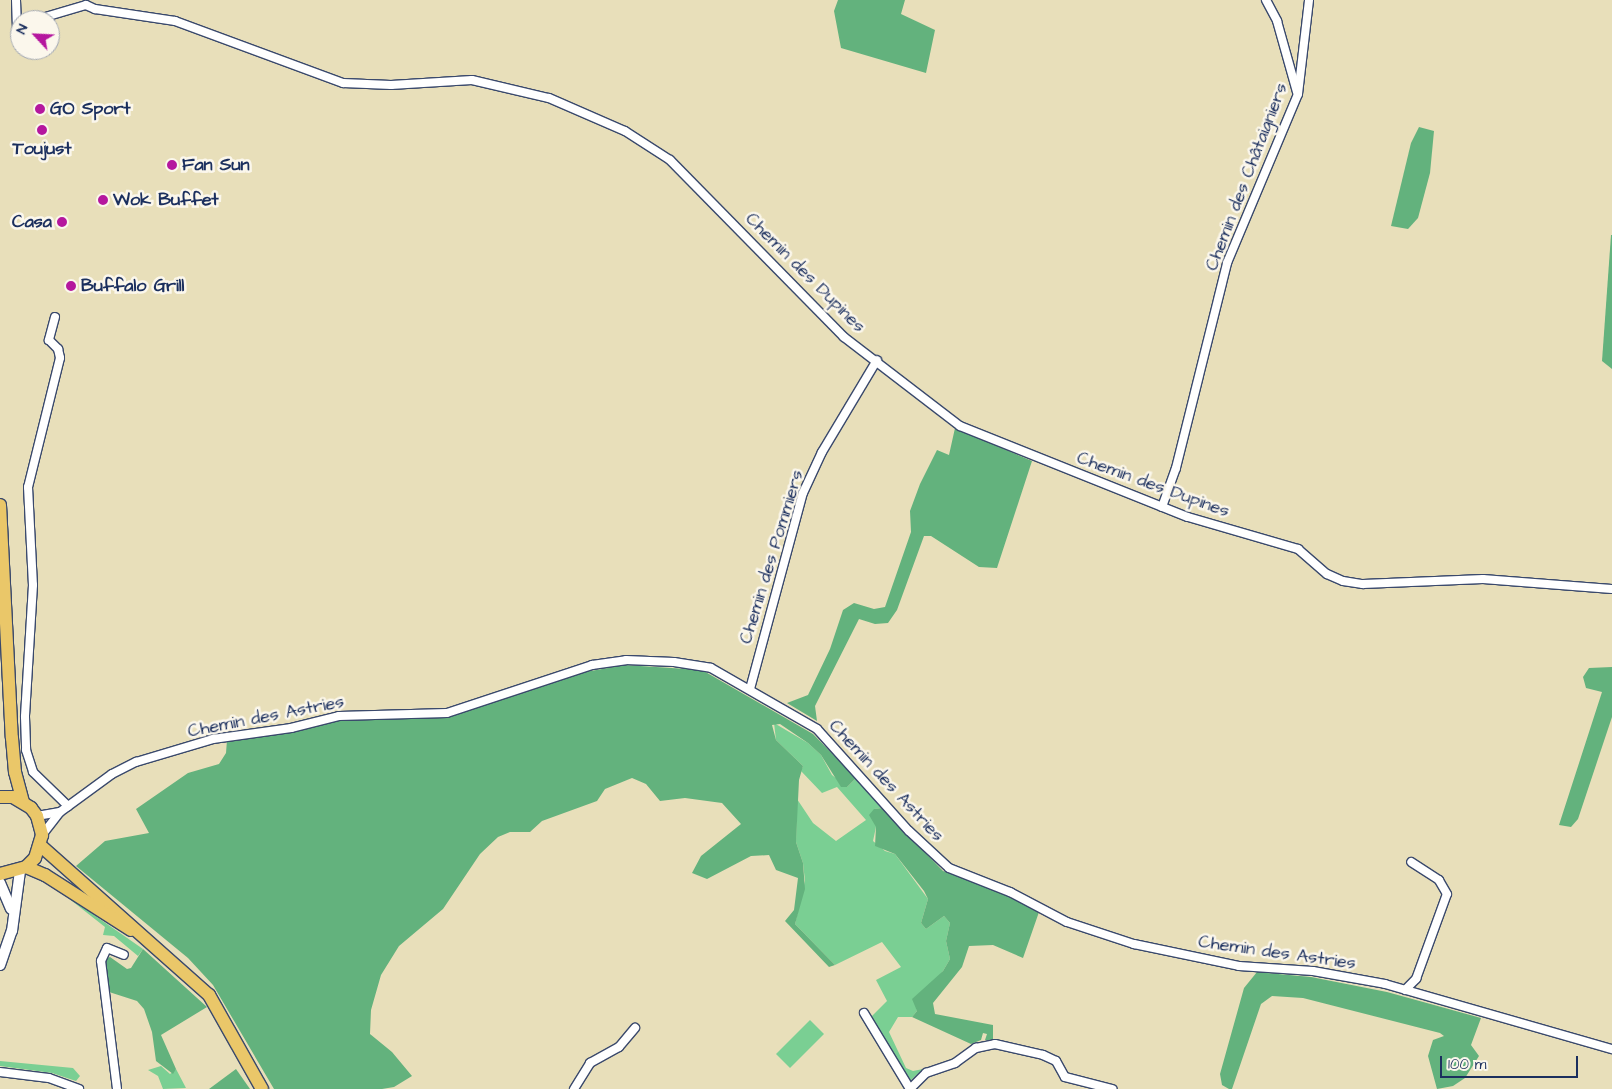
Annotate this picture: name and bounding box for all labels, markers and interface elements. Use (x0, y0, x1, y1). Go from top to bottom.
north arrow (10, 10, 60, 60)
text: N (11, 21, 33, 37)
street label: Chemin des Châtaigniers (1201, 80, 1293, 274)
place label: GO Sport (50, 98, 131, 120)
marker: GO Sport (34, 103, 46, 115)
marker: Toujust (36, 124, 48, 136)
place label: Toujust (12, 138, 72, 160)
place label: Fan Sun (182, 154, 250, 176)
marker: Fan Sun (166, 159, 178, 171)
place label: Wok Buffet (113, 189, 219, 211)
marker: Wok Buffet (97, 194, 109, 206)
street label: Chemin des Dupines (740, 208, 870, 338)
place label: Casa (12, 211, 52, 233)
marker: Casa (56, 216, 68, 228)
place label: Buffalo Grill (81, 275, 184, 297)
marker: Buffalo Grill (65, 280, 77, 292)
street label: Chemin des Dupines (1074, 447, 1232, 523)
street label: Chemin des Pommiers (735, 467, 809, 647)
street label: Chemin des Astries (186, 691, 346, 743)
street label: Chemin des Astries (824, 716, 948, 846)
street label: Chemin des Astries (1197, 931, 1357, 975)
scale bar (1442, 1046, 1580, 1078)
text: 100 m (1448, 1054, 1487, 1075)

